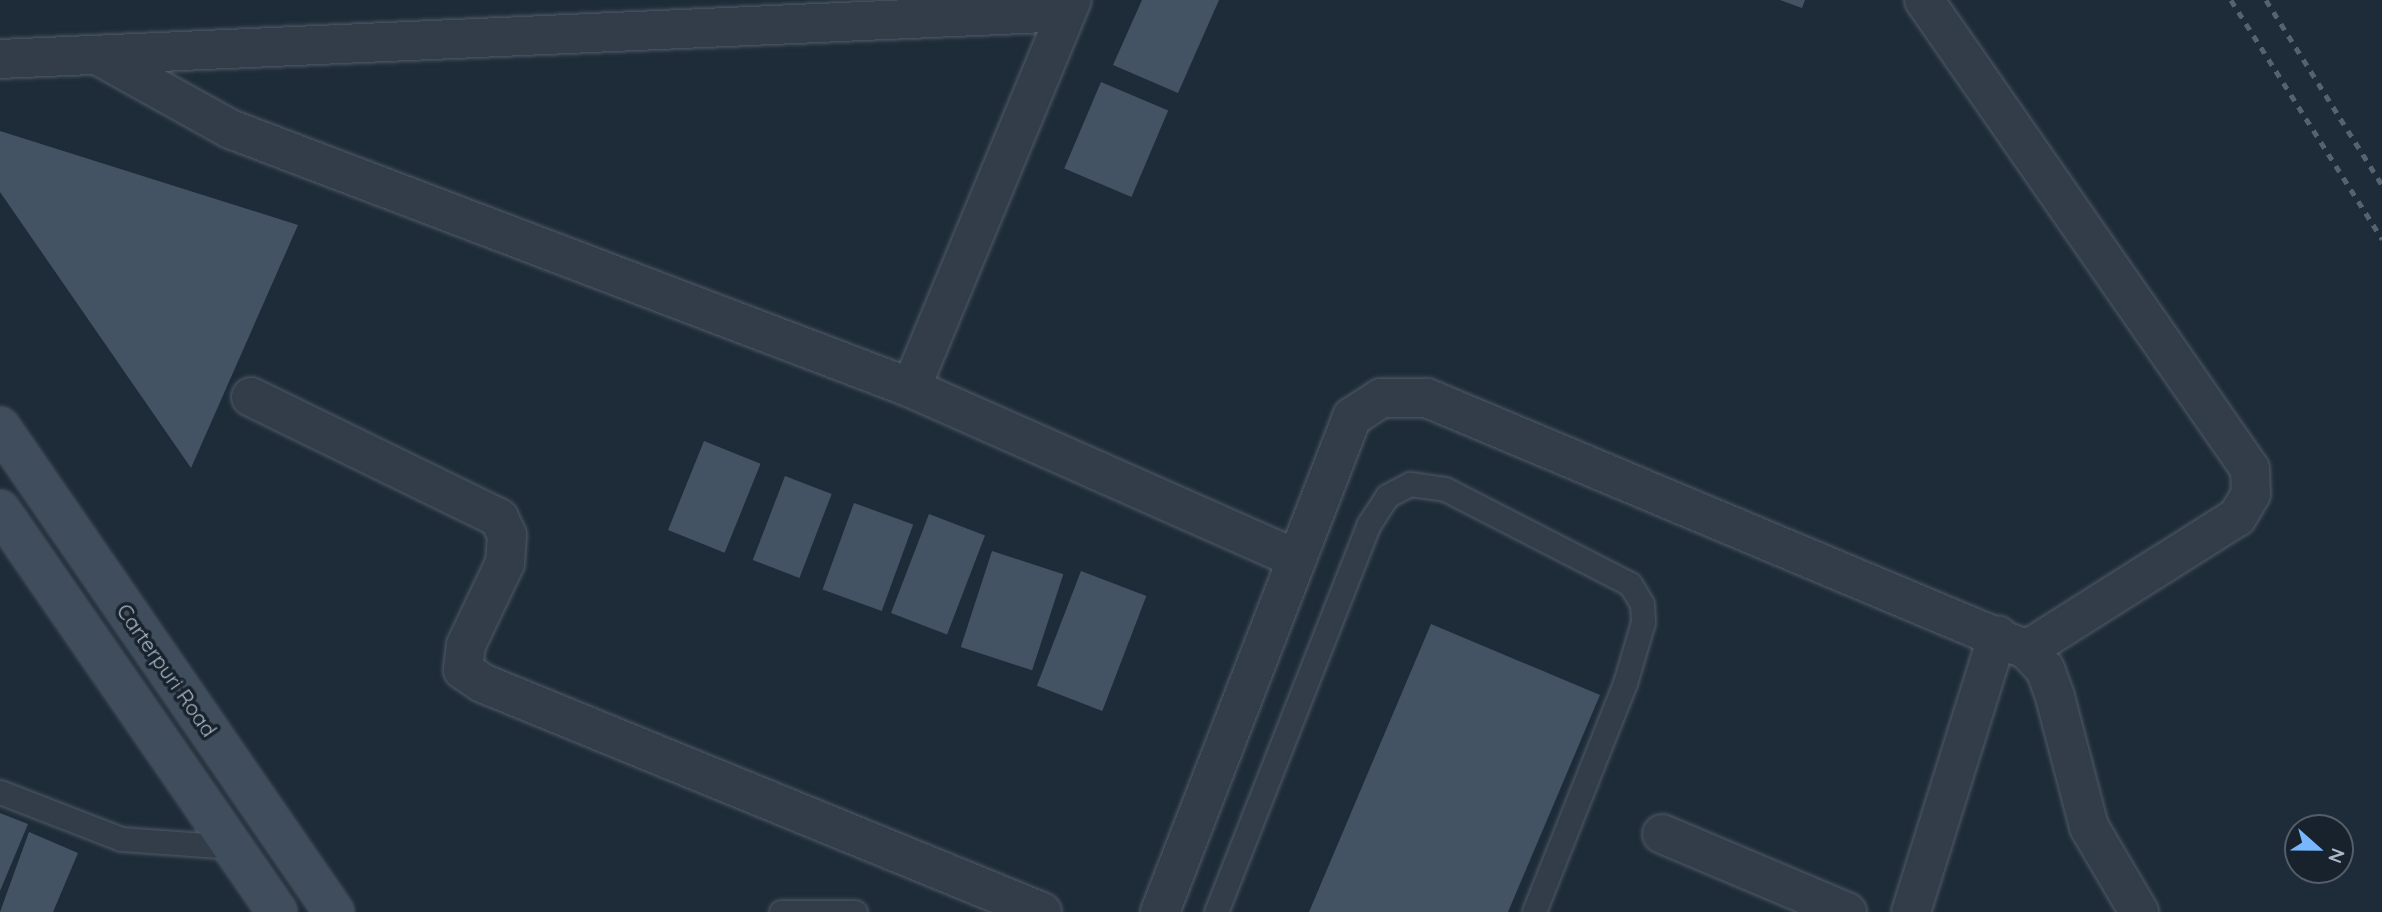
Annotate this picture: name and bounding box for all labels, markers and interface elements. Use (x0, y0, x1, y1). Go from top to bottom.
street label: Carterpuri Road (112, 599, 222, 741)
north arrow (2284, 814, 2354, 884)
text: N (2323, 845, 2350, 867)

